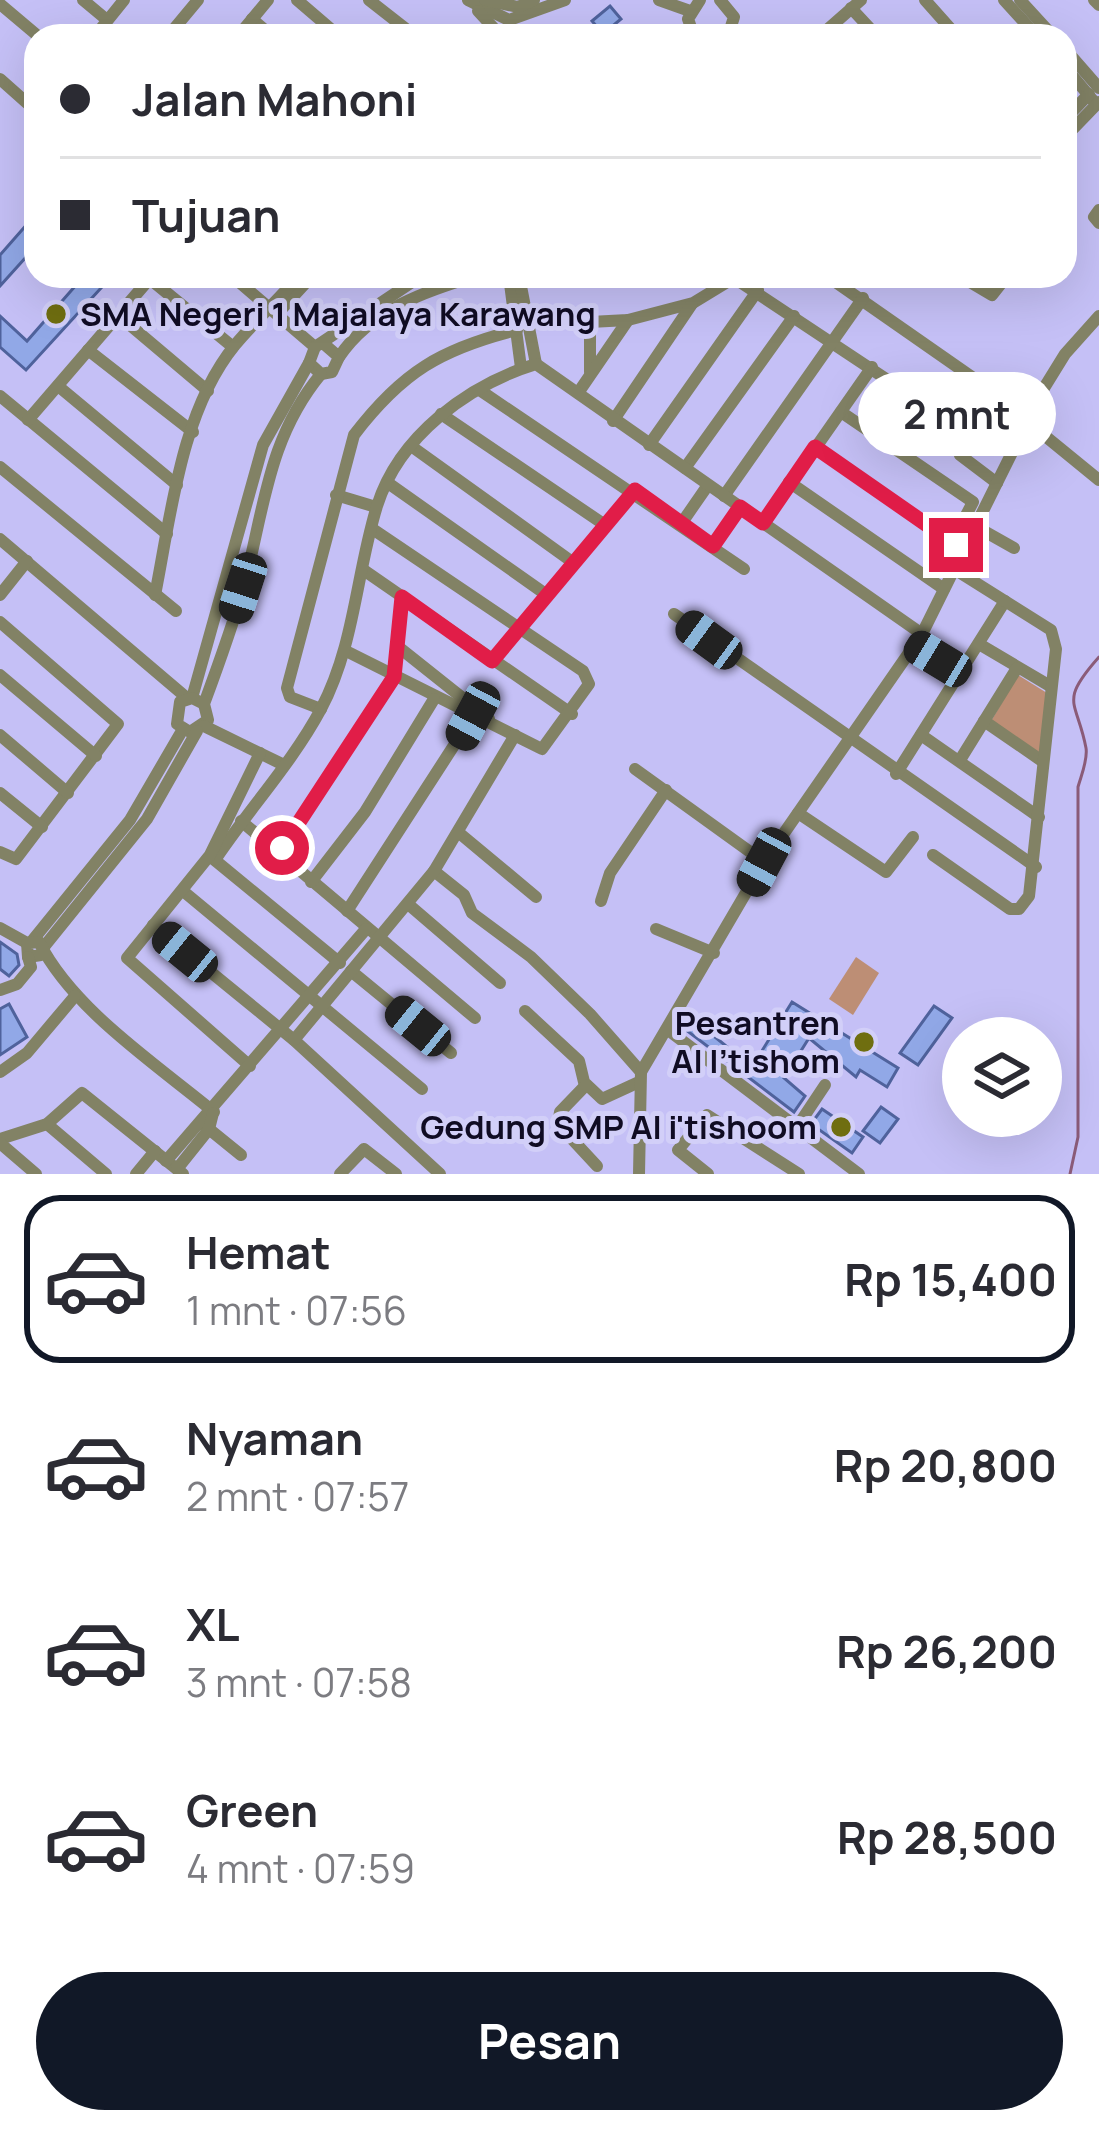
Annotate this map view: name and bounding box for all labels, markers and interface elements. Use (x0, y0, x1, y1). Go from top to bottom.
text: Jalan Mahoni (132, 68, 417, 130)
text: Tujuan (132, 184, 280, 246)
place label: SMA Negeri 1 Majalaya Karawang (80, 291, 596, 336)
marker: SMA Negeri 1 Majalaya Karawang (43, 301, 69, 327)
callout: 2 mnt (857, 371, 1055, 455)
text: 2 mnt (903, 387, 1011, 441)
route end (929, 518, 983, 572)
car (215, 548, 271, 628)
car (669, 604, 749, 676)
car (898, 625, 978, 693)
car (440, 676, 506, 756)
route start (255, 821, 309, 875)
car (731, 822, 797, 902)
car (146, 915, 224, 989)
car (379, 989, 457, 1063)
place label: Pesantren Al I’tishom (671, 1000, 840, 1083)
map controls (942, 1017, 1062, 1137)
button: layers (942, 1017, 1062, 1137)
marker: Pesantren Al I’tishom (851, 1029, 877, 1055)
place label: Gedung SMP Al i'tishoom (420, 1104, 817, 1149)
marker: Gedung SMP Al i'tishoom (828, 1114, 854, 1140)
text: Hemat (186, 1221, 331, 1283)
icon: car (42, 1225, 150, 1333)
text: Rp 15,400 (844, 1248, 1057, 1310)
text: 1 mnt · 07:56 (186, 1283, 407, 1337)
text: Nyaman (186, 1407, 363, 1469)
icon: car (42, 1411, 150, 1519)
text: Rp 20,800 (834, 1434, 1057, 1496)
text: 2 mnt · 07:57 (186, 1469, 409, 1523)
text: XL (186, 1593, 240, 1655)
icon: car (42, 1597, 150, 1705)
text: Rp 26,200 (836, 1620, 1057, 1682)
text: 3 mnt · 07:58 (186, 1655, 412, 1709)
text: Green (186, 1779, 318, 1841)
icon: car (42, 1783, 150, 1891)
text: Rp 28,500 (837, 1806, 1057, 1868)
text: 4 mnt · 07:59 (186, 1841, 415, 1895)
button: Pesan (36, 1972, 1063, 2110)

